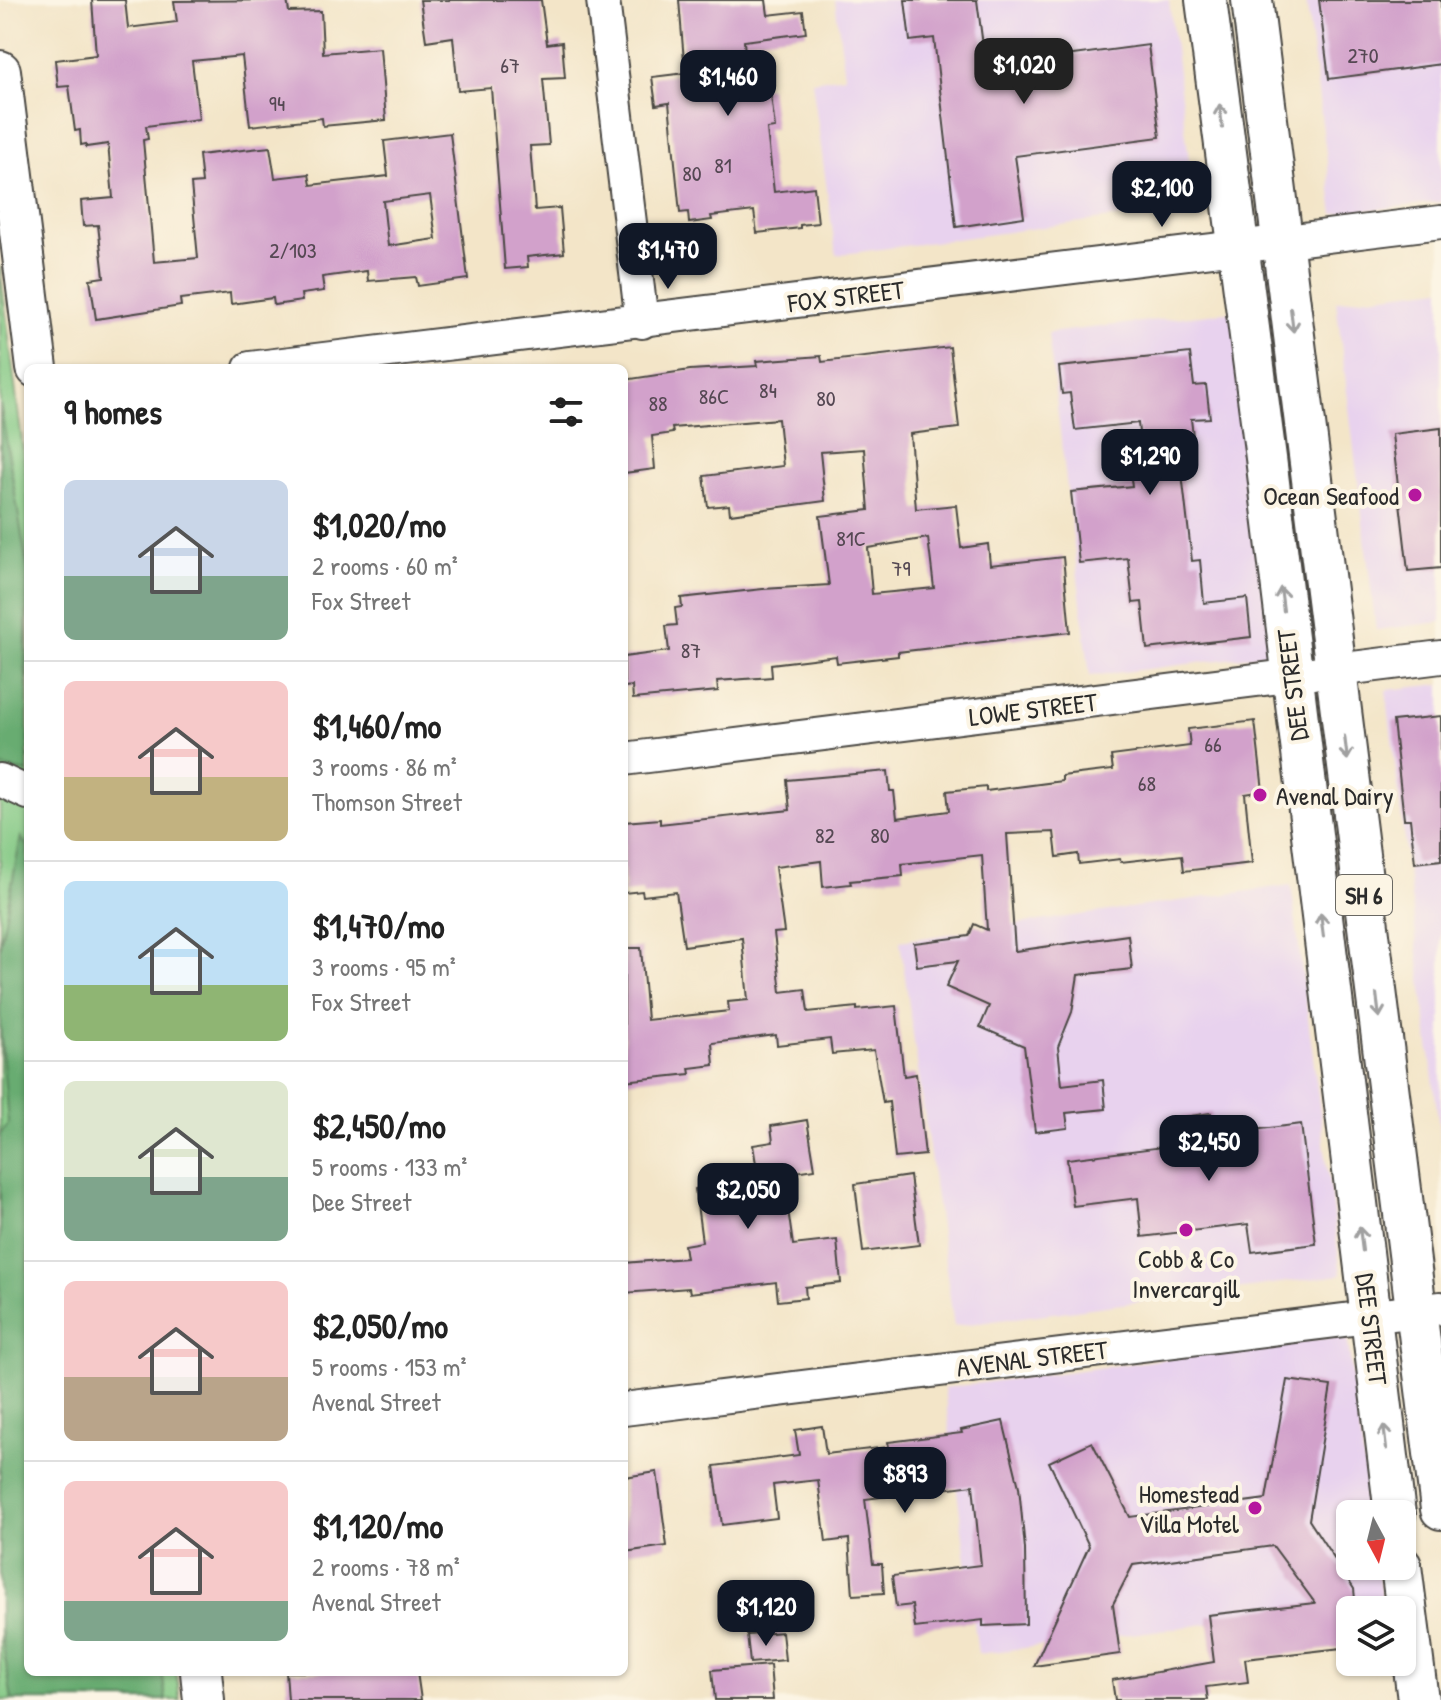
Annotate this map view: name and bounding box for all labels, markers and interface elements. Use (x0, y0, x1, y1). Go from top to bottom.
pin: $1,020 (959, 38, 1089, 106)
house number: 270 (1347, 40, 1379, 70)
text: $1,020 (992, 46, 1056, 81)
house number: 67 (500, 50, 520, 80)
pin: $1,460 (663, 50, 793, 118)
text: $1,460 (698, 58, 758, 93)
house number: 94 (269, 88, 285, 118)
one-way arrow (1214, 103, 1229, 130)
house number: 81 (714, 150, 732, 180)
house number: 80 (682, 158, 702, 188)
pin: $2,100 (1097, 161, 1227, 229)
text: $2,100 (1130, 169, 1194, 204)
pin: $1,470 (603, 223, 733, 291)
text: $1,470 (637, 231, 699, 266)
house number: 2/103 (269, 235, 317, 265)
street label: FOX STREET (785, 271, 907, 321)
one-way arrow (1285, 306, 1300, 333)
house number: 84 (759, 375, 777, 405)
house number: 86C (699, 381, 729, 411)
house number: 80 (816, 383, 836, 413)
house number: 88 (648, 388, 668, 418)
text: 9 homes (64, 389, 162, 435)
icon: filters (544, 390, 588, 434)
pin: $1,290 (1085, 429, 1215, 497)
text: $1,290 (1119, 437, 1181, 472)
place label: Ocean Seafood (1263, 478, 1399, 513)
marker: Ocean Seafood (1406, 486, 1424, 504)
text: $1,020/mo (312, 502, 446, 548)
icon: home (128, 512, 224, 608)
house number: 81C (836, 523, 866, 553)
text: 2 rooms · 60 m² (312, 548, 458, 583)
house number: 79 (892, 553, 910, 583)
text: Fox Street (312, 583, 410, 618)
one-way arrow (1275, 586, 1290, 613)
street label: DEE STREET (1268, 626, 1316, 743)
house number: 87 (681, 635, 701, 665)
street label: LOWE STREET (967, 684, 1100, 734)
text: $1,460/mo (312, 703, 441, 749)
icon: home (128, 713, 224, 809)
house number: 66 (1204, 729, 1222, 759)
one-way arrow (1339, 735, 1354, 760)
text: 3 rooms · 86 m² (312, 749, 457, 784)
house number: 68 (1138, 768, 1156, 798)
place label: Avenal Dairy (1276, 778, 1394, 813)
text: Thomson Street (312, 784, 462, 819)
marker: Avenal Dairy (1251, 786, 1269, 804)
house number: 82 (815, 820, 836, 850)
house number: 80 (870, 820, 890, 850)
road number: SH 6 (1336, 875, 1392, 915)
text: $1,470/mo (312, 903, 444, 949)
one-way arrow (1314, 912, 1329, 939)
icon: home (128, 913, 224, 1009)
text: 3 rooms · 95 m² (312, 949, 456, 984)
text: Fox Street (312, 984, 410, 1019)
one-way arrow (1371, 993, 1386, 1018)
text: $2,450/mo (312, 1103, 446, 1149)
icon: home (128, 1113, 224, 1209)
pin: $2,450 (1144, 1115, 1274, 1183)
text: $2,450 (1178, 1123, 1241, 1158)
text: 5 rooms · 133 m² (312, 1149, 467, 1184)
pin: $2,050 (683, 1163, 813, 1231)
text: $2,050 (716, 1171, 780, 1206)
text: Dee Street (312, 1184, 412, 1219)
marker: Cobb & Co Invercargill (1177, 1221, 1195, 1239)
one-way arrow (1353, 1226, 1368, 1253)
place label: Cobb & Co Invercargill (1132, 1241, 1241, 1306)
street label: DEE STREET (1348, 1271, 1396, 1388)
text: $2,050/mo (312, 1303, 448, 1349)
icon: home (128, 1313, 224, 1409)
street label: AVENAL STREET (954, 1331, 1110, 1385)
text: 5 rooms · 153 m² (312, 1349, 467, 1384)
text: Avenal Street (312, 1384, 441, 1419)
one-way arrow (1378, 1424, 1393, 1450)
pin: $893 (858, 1447, 952, 1515)
text: $893 (882, 1455, 928, 1490)
place label: Homestead Villa Motel (1139, 1476, 1239, 1541)
marker: Homestead Villa Motel (1246, 1499, 1264, 1517)
north arrow (1336, 1500, 1416, 1580)
map controls (1336, 1500, 1416, 1676)
text: $1,120/mo (312, 1503, 443, 1549)
icon: home (128, 1513, 224, 1609)
text: 2 rooms · 78 m² (312, 1549, 460, 1584)
pin: $1,120 (701, 1580, 831, 1648)
text: Avenal Street (312, 1584, 441, 1619)
text: $1,120 (735, 1588, 797, 1623)
button: layers (1336, 1596, 1416, 1676)

